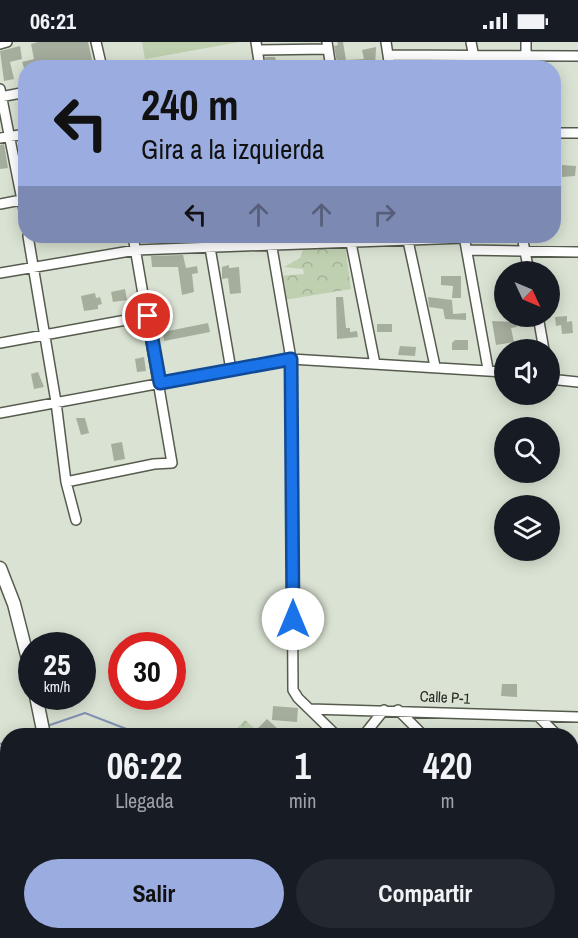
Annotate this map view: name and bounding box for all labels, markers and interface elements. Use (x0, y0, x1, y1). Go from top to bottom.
text: 06:21 (30, 6, 76, 36)
text: 240 m (141, 77, 239, 133)
icon: left (42, 84, 120, 162)
text: Gira a la izquierda (141, 131, 324, 167)
icon: left (179, 198, 212, 231)
icon: ahead (242, 198, 275, 231)
icon: ahead (305, 198, 338, 231)
icon: right (368, 198, 401, 231)
north arrow (494, 261, 560, 327)
map controls (494, 261, 560, 561)
pin (122, 290, 173, 341)
icon: arrive (131, 299, 164, 332)
button: sound (494, 339, 560, 405)
button: search (494, 417, 560, 483)
button: layers (494, 495, 560, 561)
position arrow (261, 587, 325, 651)
speed limit sign: 30 (108, 632, 186, 710)
text: 25 (43, 644, 71, 684)
text: km/h (44, 676, 70, 697)
street label: Calle P-1 (419, 685, 471, 709)
text: 06:22 (107, 742, 182, 790)
text: 1 (294, 742, 311, 790)
text: 420 (423, 742, 472, 790)
text: Llegada (115, 787, 174, 814)
text: min (289, 787, 316, 814)
text: m (441, 787, 454, 814)
button: Salir (24, 859, 284, 928)
button: Compartir (296, 859, 555, 928)

